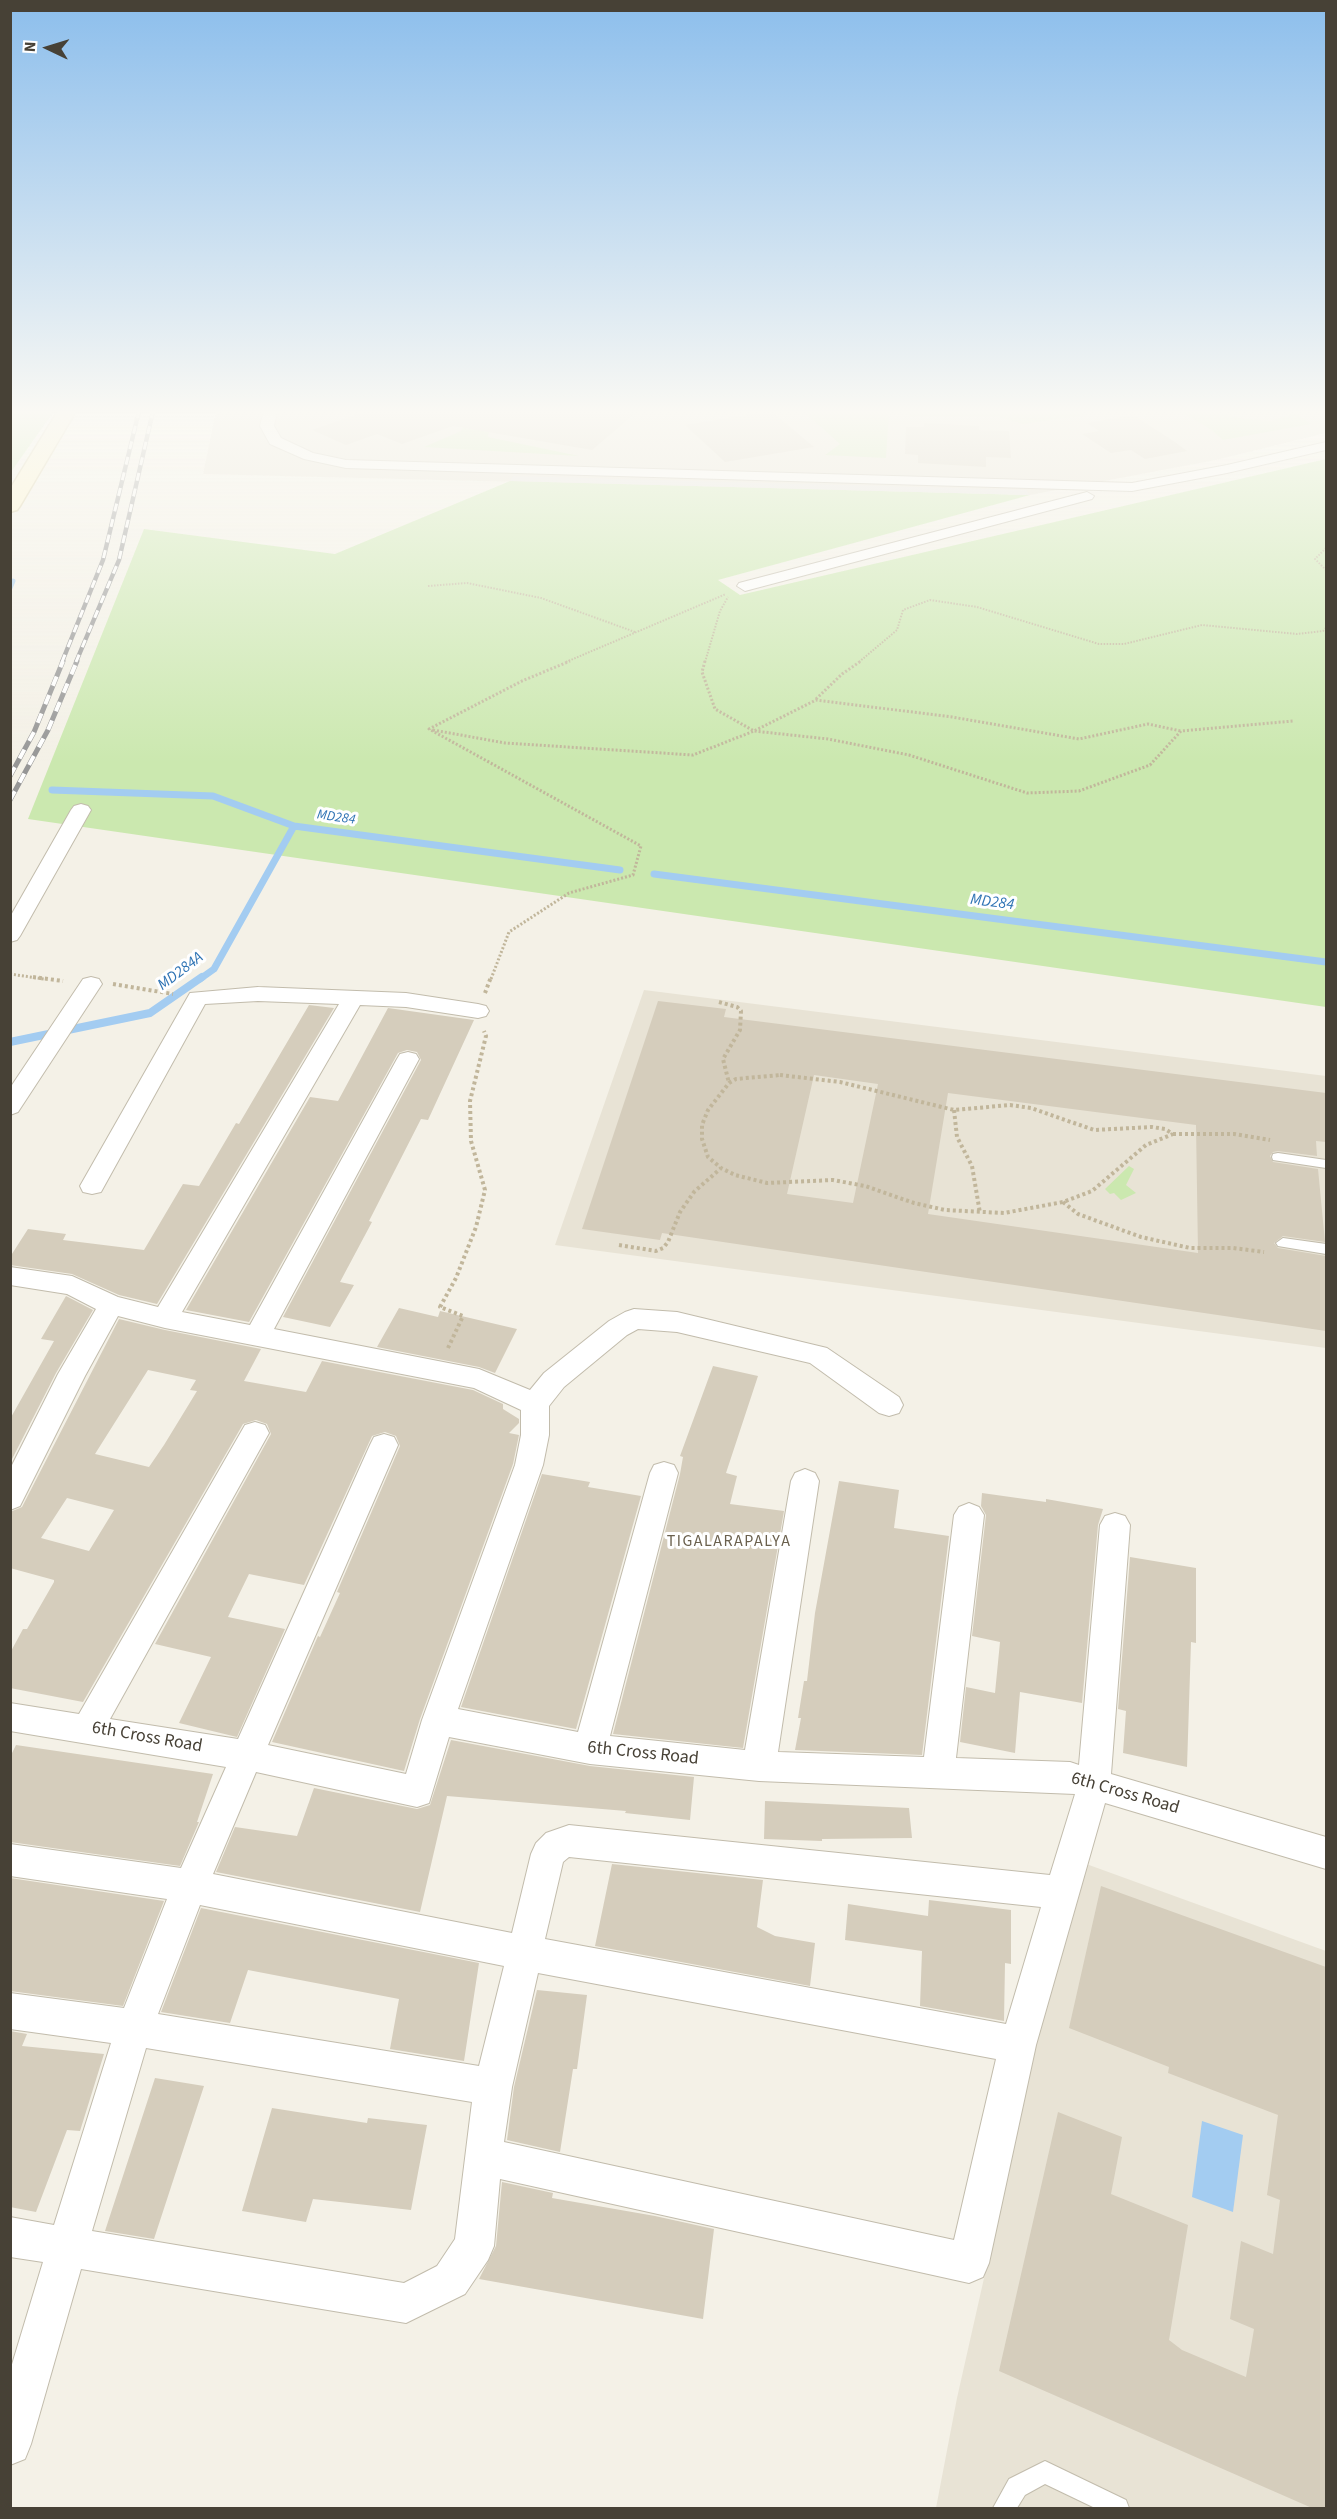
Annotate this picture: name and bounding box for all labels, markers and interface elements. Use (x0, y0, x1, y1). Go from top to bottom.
north arrow (18, 18, 78, 78)
text: N (19, 41, 41, 53)
water label: MD284 (316, 807, 356, 829)
water label: MD284 (969, 891, 1015, 915)
water label: MD284A (154, 949, 208, 995)
district label: TIGALARAPALYA (667, 1532, 791, 1552)
street label: 6th Cross Road (90, 1718, 204, 1758)
street label: 6th Cross Road (586, 1737, 700, 1771)
street label: 6th Cross Road (1068, 1768, 1182, 1820)

